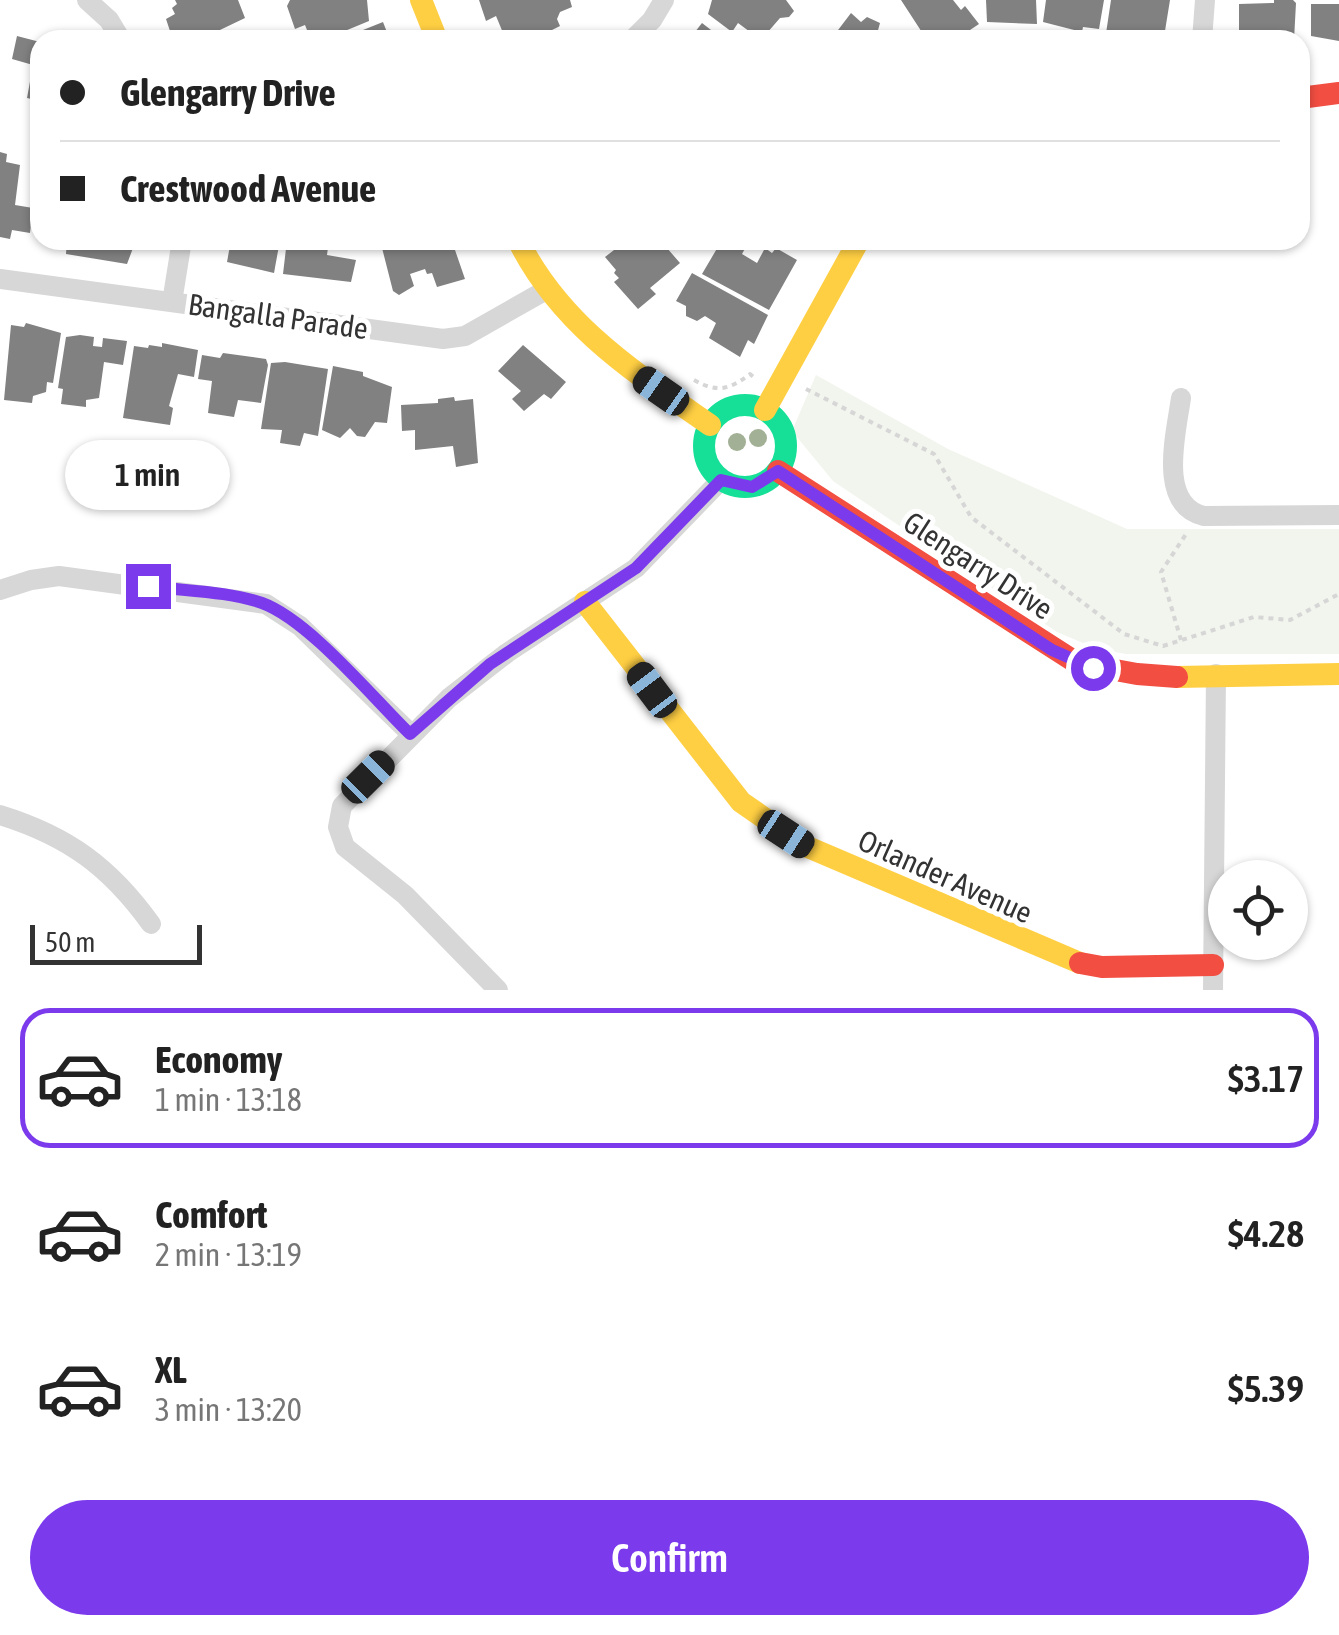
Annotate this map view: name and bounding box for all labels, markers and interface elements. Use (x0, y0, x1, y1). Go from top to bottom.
text: Glengarry Drive (120, 71, 336, 114)
text: Crestwood Avenue (120, 167, 376, 210)
street label: Bangalla Parade (186, 287, 370, 345)
car (628, 362, 694, 420)
callout: 1 min (66, 441, 230, 511)
text: 1 min (115, 456, 180, 493)
street label: Glengarry Drive (898, 505, 1059, 626)
route end (126, 564, 171, 609)
route start (1071, 646, 1116, 691)
car (622, 657, 682, 723)
car (336, 745, 400, 809)
car (753, 805, 819, 863)
street label: Orlander Avenue (853, 823, 1038, 930)
map controls (1208, 860, 1308, 960)
button: locate (1208, 860, 1308, 960)
scale bar (30, 920, 202, 964)
text: 50 m (45, 926, 95, 958)
icon: car (35, 1033, 125, 1123)
text: Economy (155, 1038, 282, 1081)
text: $3.17 (1228, 1057, 1304, 1100)
text: 1 min · 13:18 (155, 1081, 302, 1118)
icon: car (35, 1188, 125, 1278)
text: Comfort (155, 1193, 267, 1236)
text: $4.28 (1228, 1212, 1304, 1255)
text: 2 min · 13:19 (155, 1236, 302, 1273)
icon: car (35, 1343, 125, 1433)
text: XL (155, 1348, 187, 1391)
text: $5.39 (1228, 1367, 1304, 1410)
text: 3 min · 13:20 (155, 1391, 302, 1428)
button: Confirm (30, 1500, 1309, 1615)

